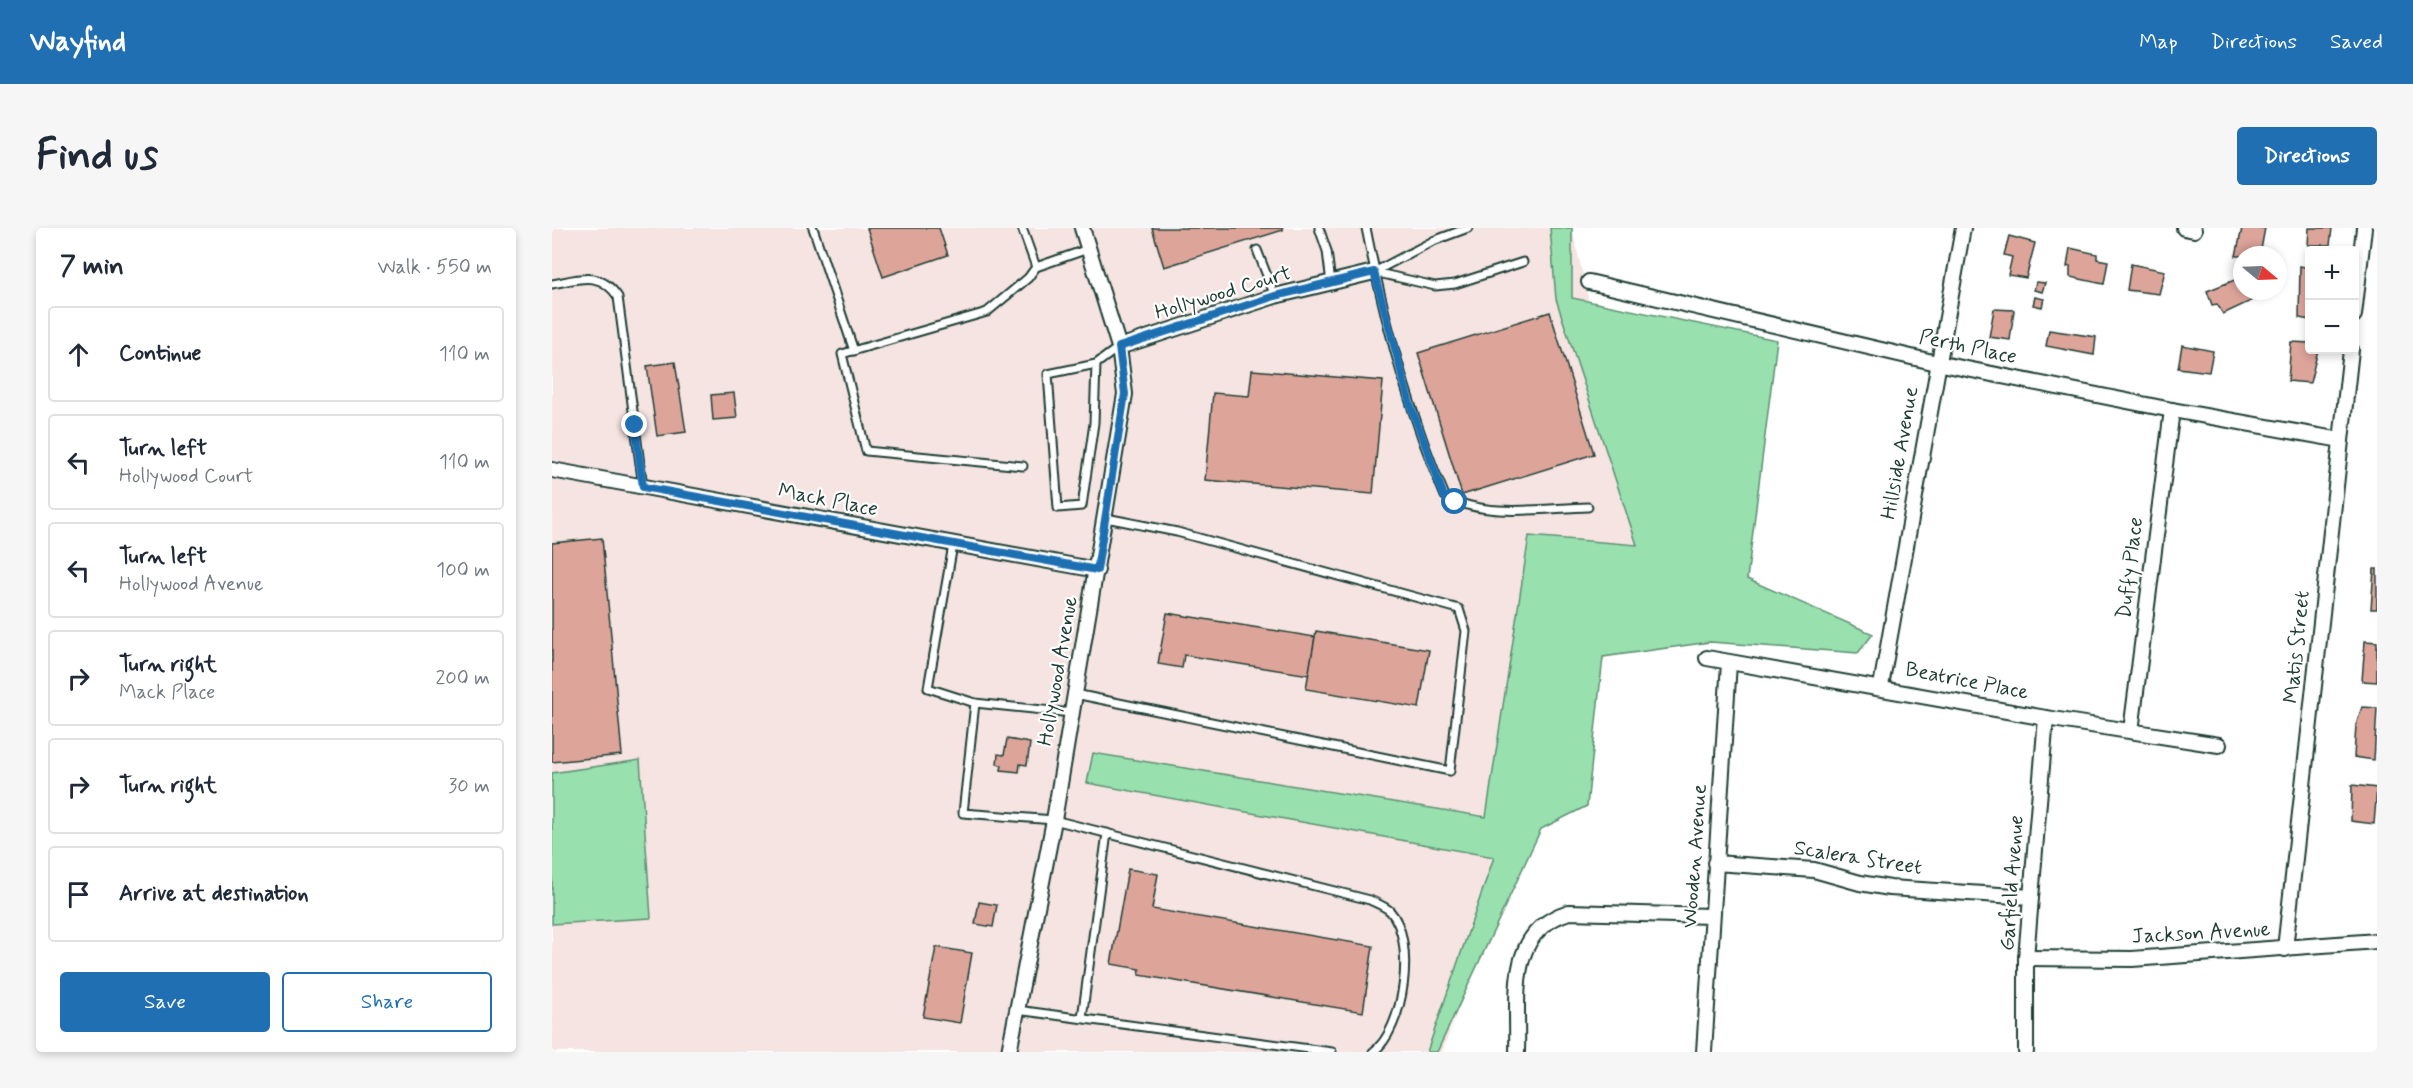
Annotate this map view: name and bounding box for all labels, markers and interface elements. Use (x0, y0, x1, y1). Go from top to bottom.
text: Wayfind (30, 24, 126, 61)
text: Map (2139, 28, 2178, 56)
text: Directions (2211, 28, 2297, 56)
text: Saved (2330, 28, 2383, 56)
button: Directions (2237, 127, 2377, 185)
text: Find us (36, 129, 158, 184)
north arrow (2233, 246, 2287, 300)
map controls (2305, 246, 2359, 354)
button: + (2305, 246, 2359, 300)
text: 7 min (60, 250, 124, 284)
text: Walk · 550 m (377, 254, 492, 281)
street label: Hollywood Court (1152, 259, 1295, 327)
button: − (2305, 300, 2359, 354)
street label: Perth Place (1917, 323, 2019, 371)
icon: ahead (62, 338, 95, 371)
text: Continue (119, 340, 201, 368)
text: 110 m (439, 341, 490, 368)
street label: Hillside Avenue (1875, 384, 1925, 522)
route end (621, 411, 647, 437)
text: Turn left (119, 435, 207, 463)
icon: left (62, 446, 95, 479)
text: 110 m (439, 449, 490, 476)
text: Hollywood Court (119, 463, 253, 490)
street label: Mack Place (776, 477, 880, 523)
route start (1441, 488, 1467, 514)
street label: Duffy Place (2110, 515, 2150, 621)
text: Turn left (119, 543, 207, 571)
icon: left (62, 554, 95, 587)
text: 100 m (436, 557, 490, 584)
text: Hollywood Avenue (119, 571, 263, 598)
street label: Matis Street (2277, 589, 2317, 705)
street label: Hollywood Avenue (1031, 594, 1085, 748)
text: Turn right (119, 651, 217, 679)
street label: Beatrice Place (1903, 655, 2031, 707)
icon: right (62, 662, 95, 695)
text: 200 m (435, 665, 490, 692)
text: Mack Place (119, 679, 215, 706)
icon: right (62, 770, 95, 803)
text: Turn right (119, 772, 217, 800)
text: 30 m (448, 773, 490, 800)
street label: Wooden Avenue (1676, 783, 1714, 929)
street label: Garfield Avenue (1993, 814, 2031, 952)
street label: Scalera Street (1792, 834, 1924, 882)
icon: arrive (62, 878, 95, 911)
text: Arrive at destination (119, 880, 309, 908)
street label: Jackson Avenue (2131, 915, 2271, 951)
button: Save (60, 972, 270, 1032)
button: Share (282, 972, 492, 1032)

